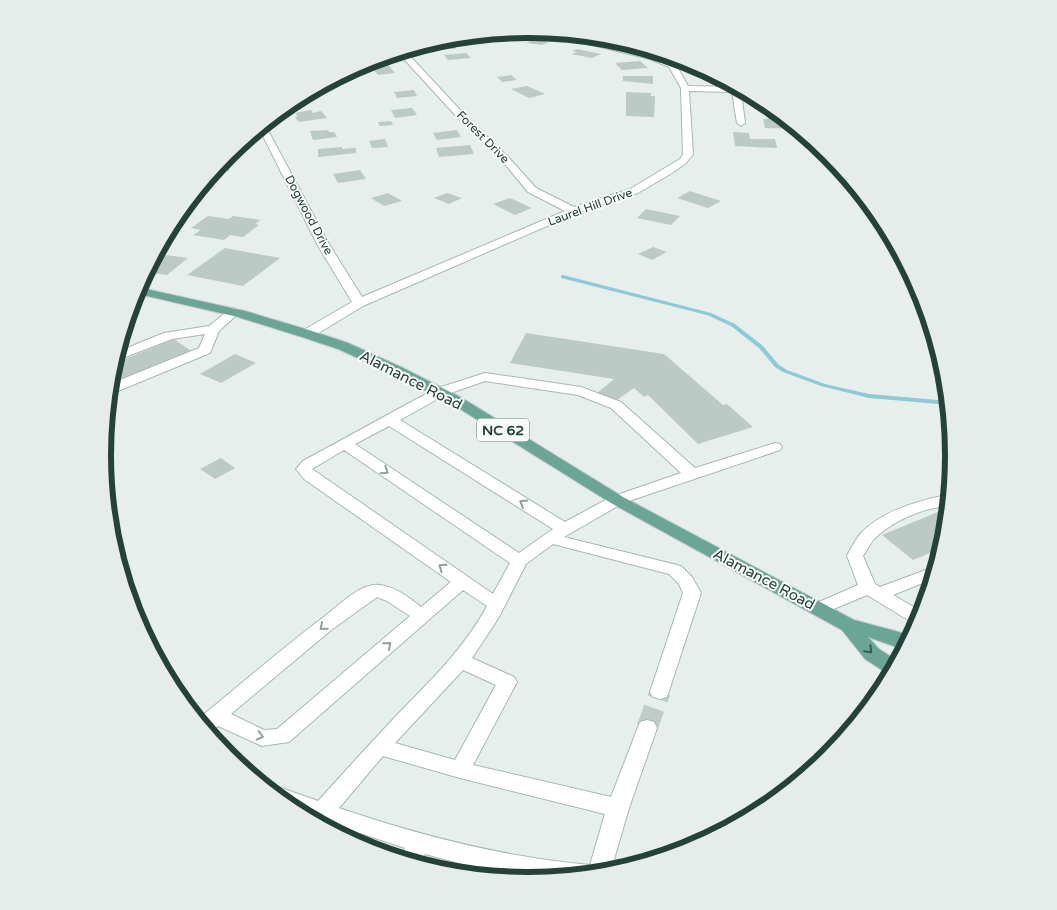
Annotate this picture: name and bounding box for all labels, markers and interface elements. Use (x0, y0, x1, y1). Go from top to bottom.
street label: Forest Drive (454, 108, 512, 166)
street label: Dogwood Drive (282, 173, 336, 257)
street label: Laurel Hill Drive (546, 185, 634, 229)
street label: Alamance Road (357, 346, 465, 414)
road number: NC 62 (477, 418, 529, 442)
one-way arrow (380, 465, 389, 474)
one-way arrow (519, 500, 528, 510)
street label: Alamance Road (710, 545, 818, 613)
one-way arrow (439, 564, 448, 573)
one-way arrow (320, 622, 329, 630)
one-way arrow (382, 642, 391, 651)
one-way arrow (863, 644, 872, 653)
one-way arrow (255, 730, 264, 740)

